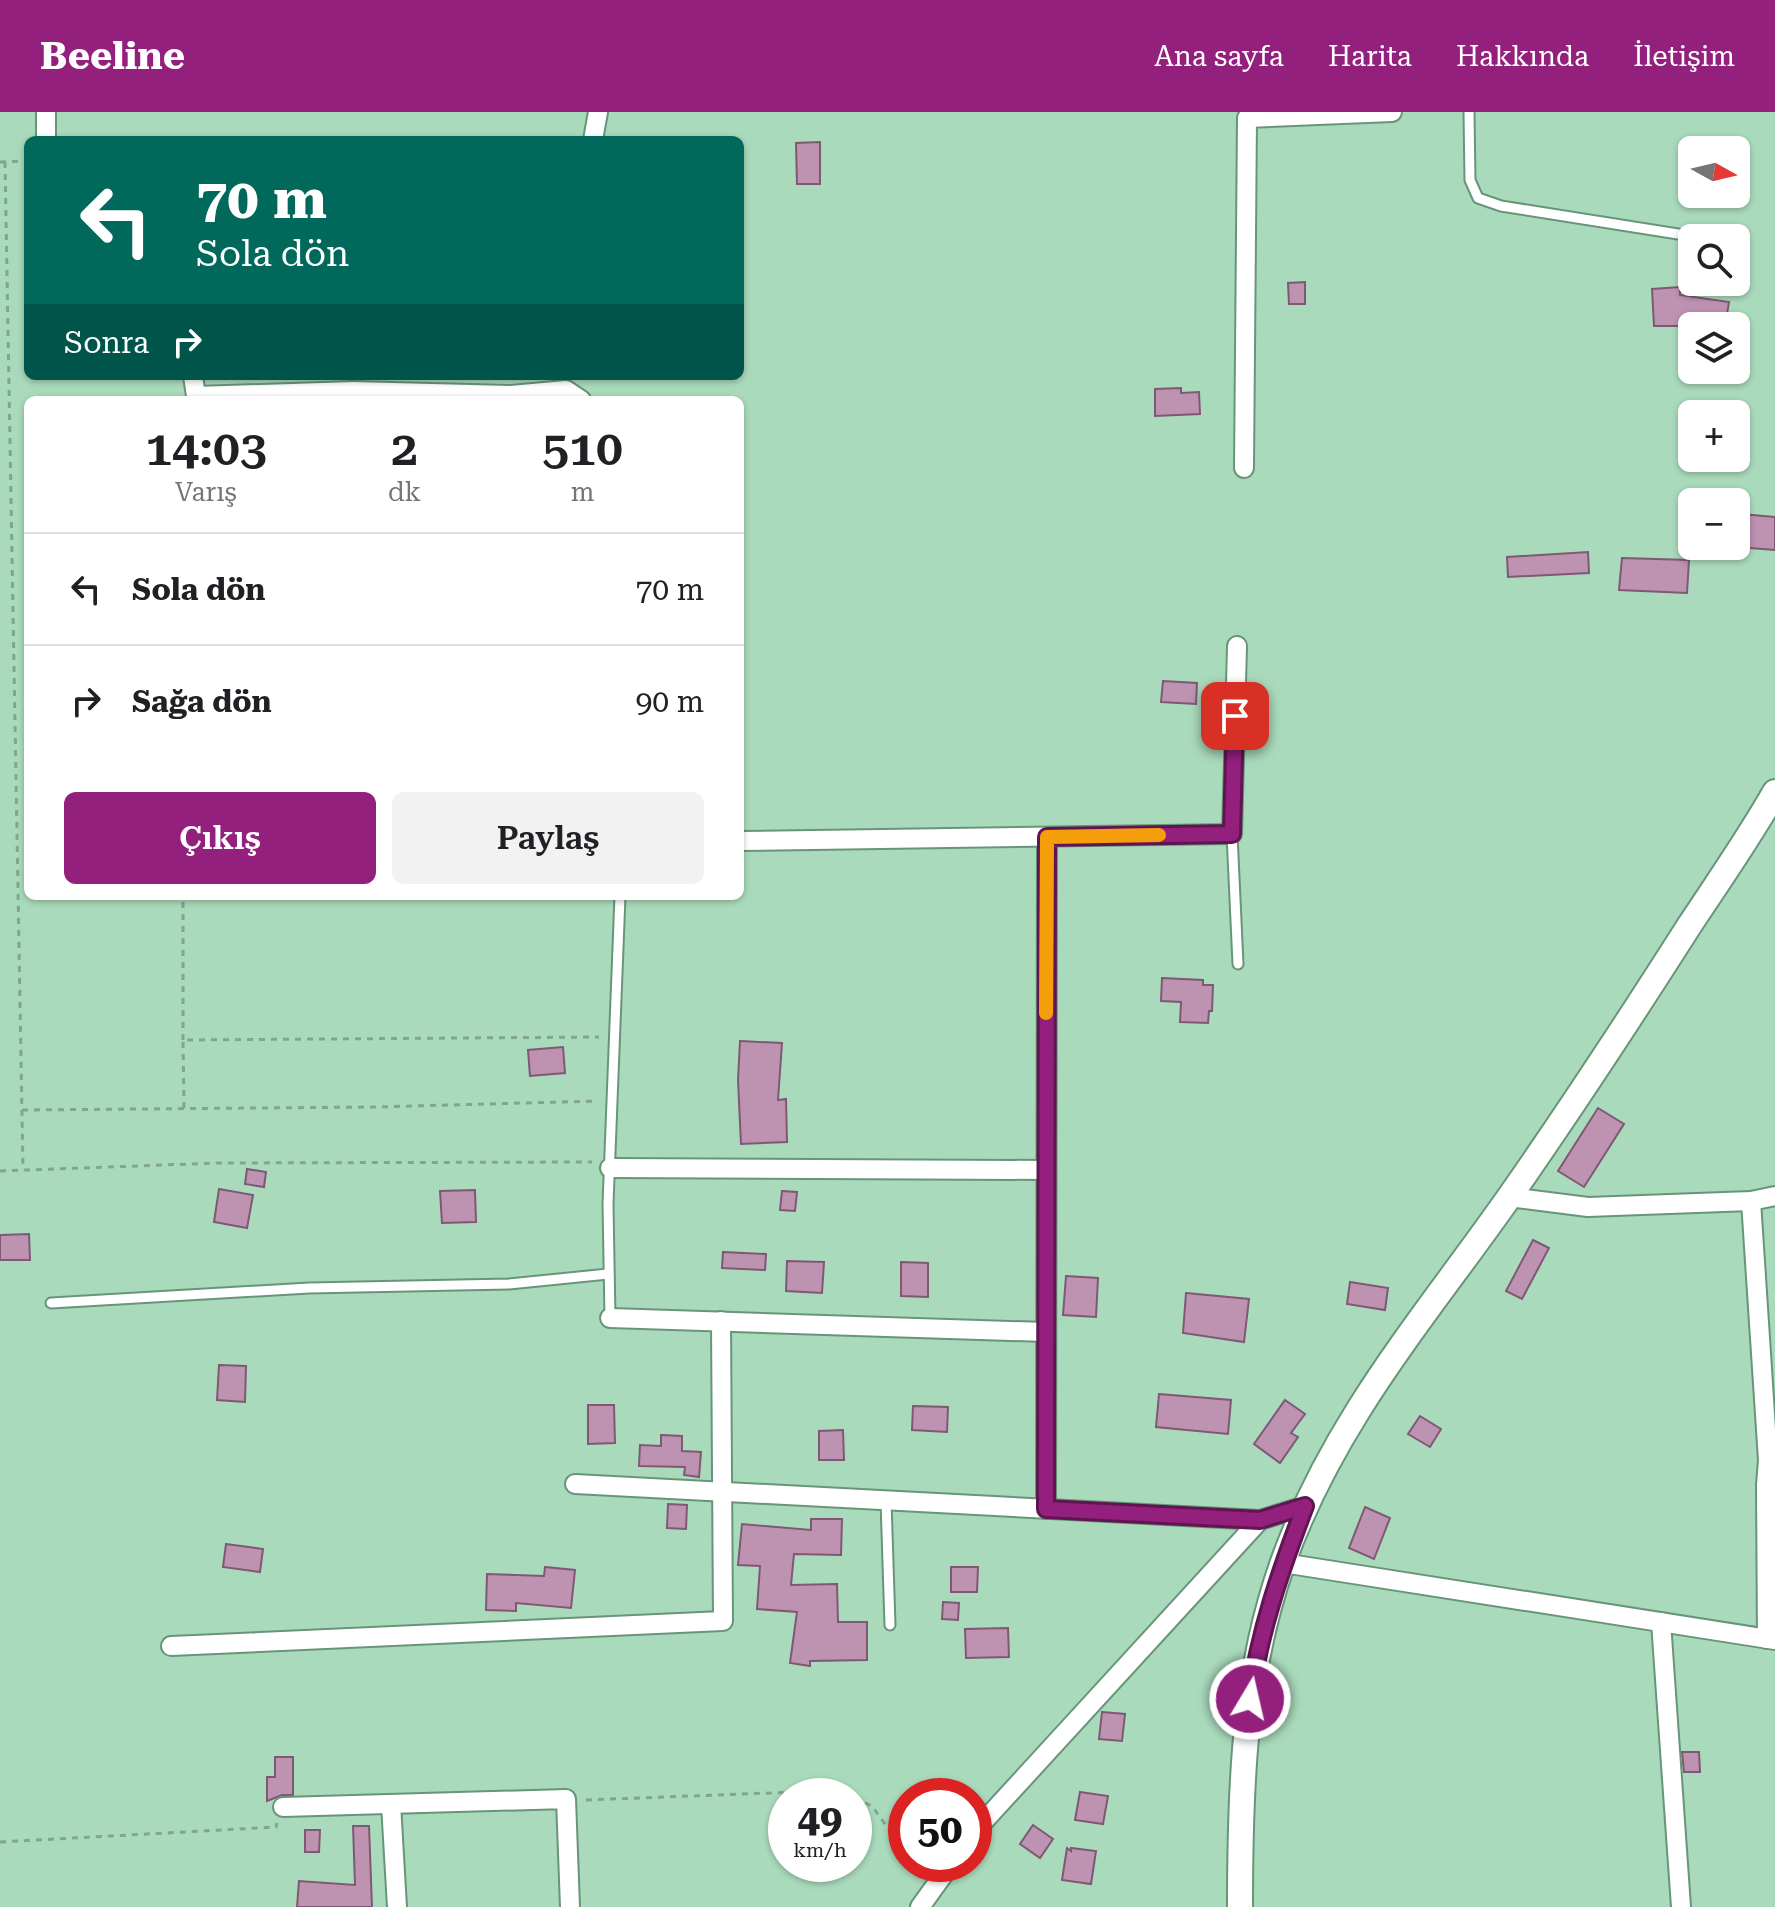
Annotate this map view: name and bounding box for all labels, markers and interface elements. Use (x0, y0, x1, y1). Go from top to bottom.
text: Beeline (40, 34, 185, 78)
text: Ana sayfa (1154, 40, 1284, 73)
text: Harita (1328, 40, 1412, 73)
text: Hakkında (1456, 40, 1589, 73)
text: İletişim (1633, 40, 1735, 73)
north arrow (1678, 136, 1750, 208)
map controls (1678, 136, 1750, 560)
text: 70 m (196, 166, 327, 232)
icon: left (64, 168, 168, 272)
button: search (1678, 224, 1750, 296)
text: Sola dön (196, 233, 349, 275)
button: layers (1678, 312, 1750, 384)
icon: right (165, 320, 209, 364)
text: Sonra (64, 325, 149, 360)
button: + (1678, 400, 1750, 472)
text: 14:03 (145, 421, 267, 477)
text: 2 (391, 421, 418, 477)
text: 510 (542, 421, 623, 477)
text: Varış (175, 477, 237, 507)
text: dk (388, 477, 421, 507)
text: m (571, 477, 594, 507)
button: − (1678, 488, 1750, 560)
icon: left (64, 567, 108, 611)
text: Sola dön (132, 572, 265, 607)
text: 70 m (635, 572, 704, 607)
icon: right (64, 679, 108, 723)
pin (1201, 682, 1269, 750)
text: Sağa dön (132, 684, 272, 719)
text: 90 m (635, 684, 704, 719)
icon: arrive (1213, 694, 1257, 738)
button: Çıkış (64, 792, 376, 884)
button: Paylaş (392, 792, 704, 884)
position arrow (1208, 1657, 1292, 1741)
speed limit sign: 50 (888, 1778, 992, 1882)
text: 49 (798, 1796, 842, 1843)
text: km/h (793, 1838, 847, 1862)

